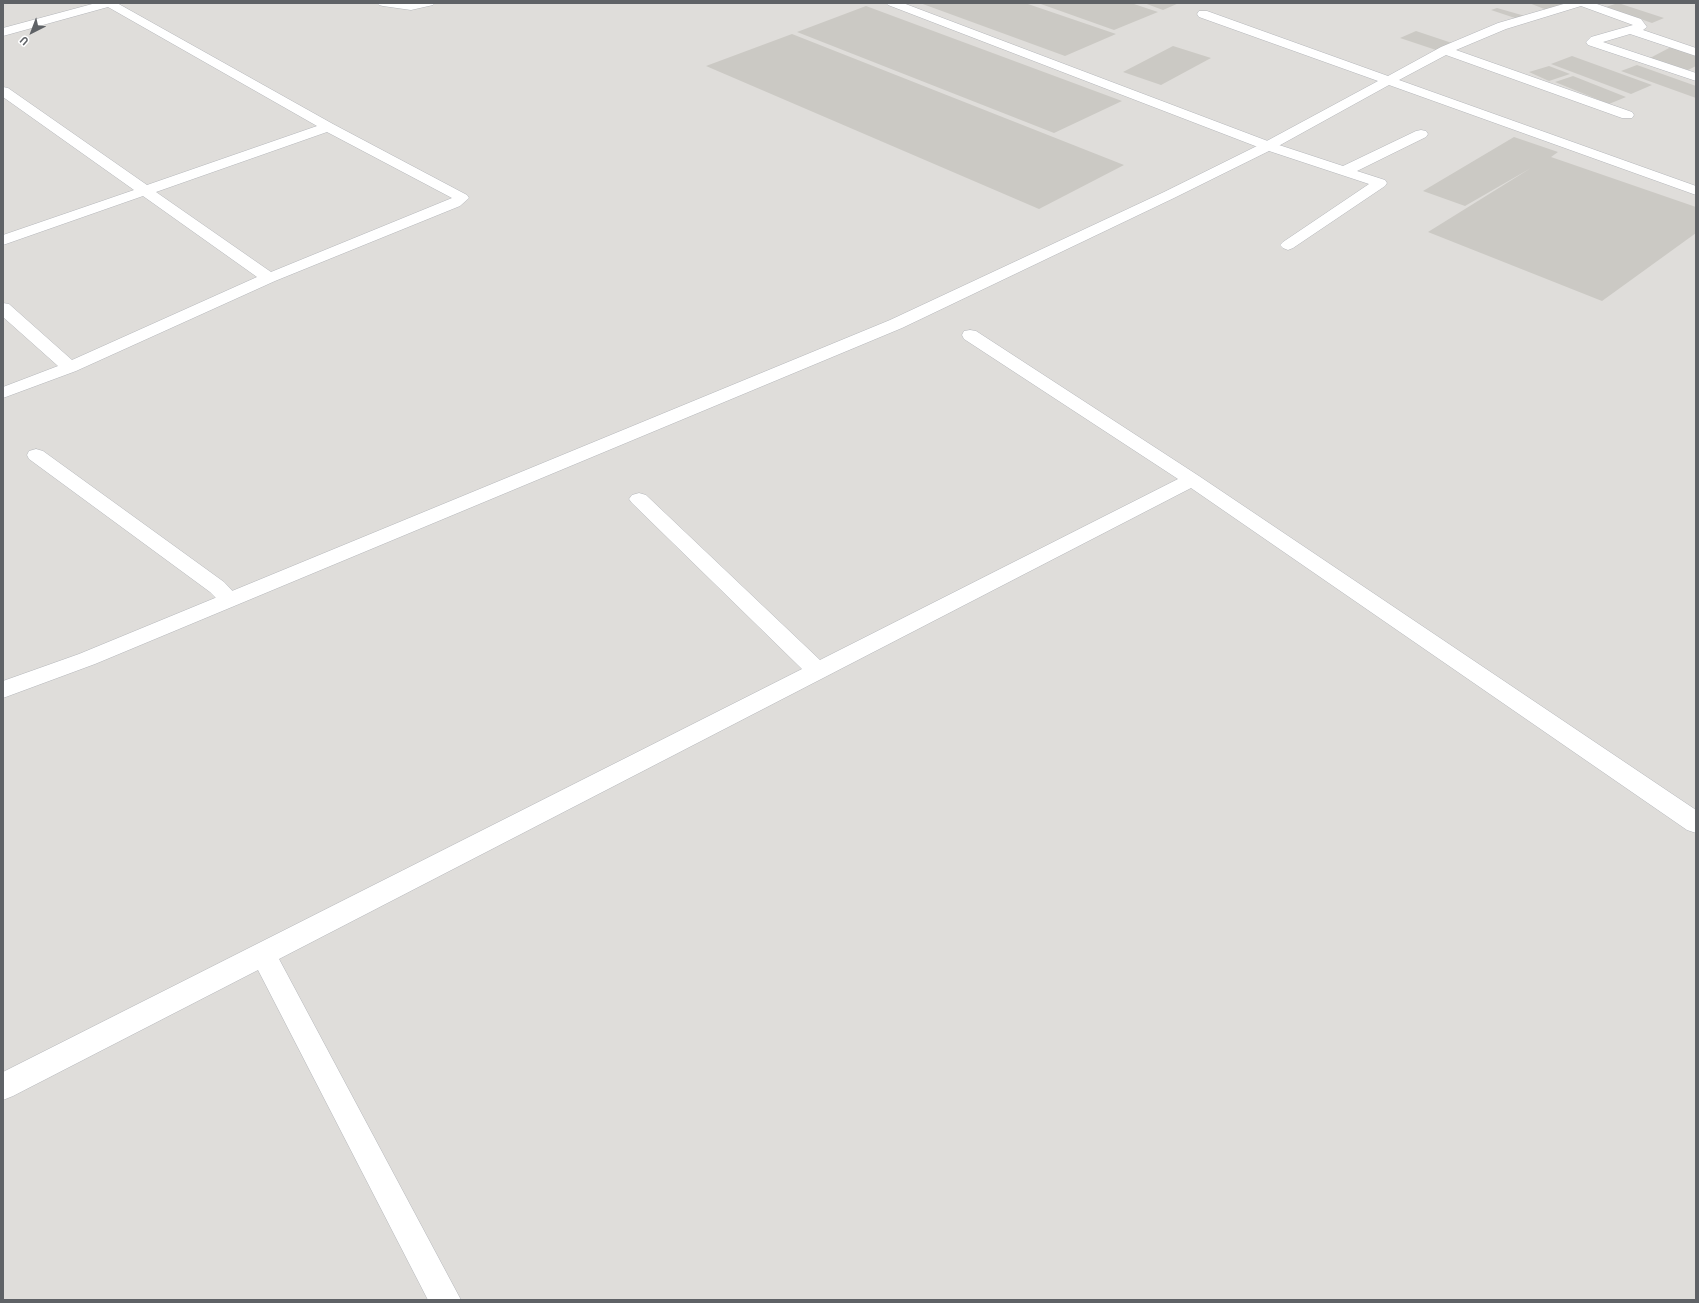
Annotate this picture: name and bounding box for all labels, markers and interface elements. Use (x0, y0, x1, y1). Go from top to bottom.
north arrow (12, 12, 52, 52)
text: U (17, 34, 31, 48)

